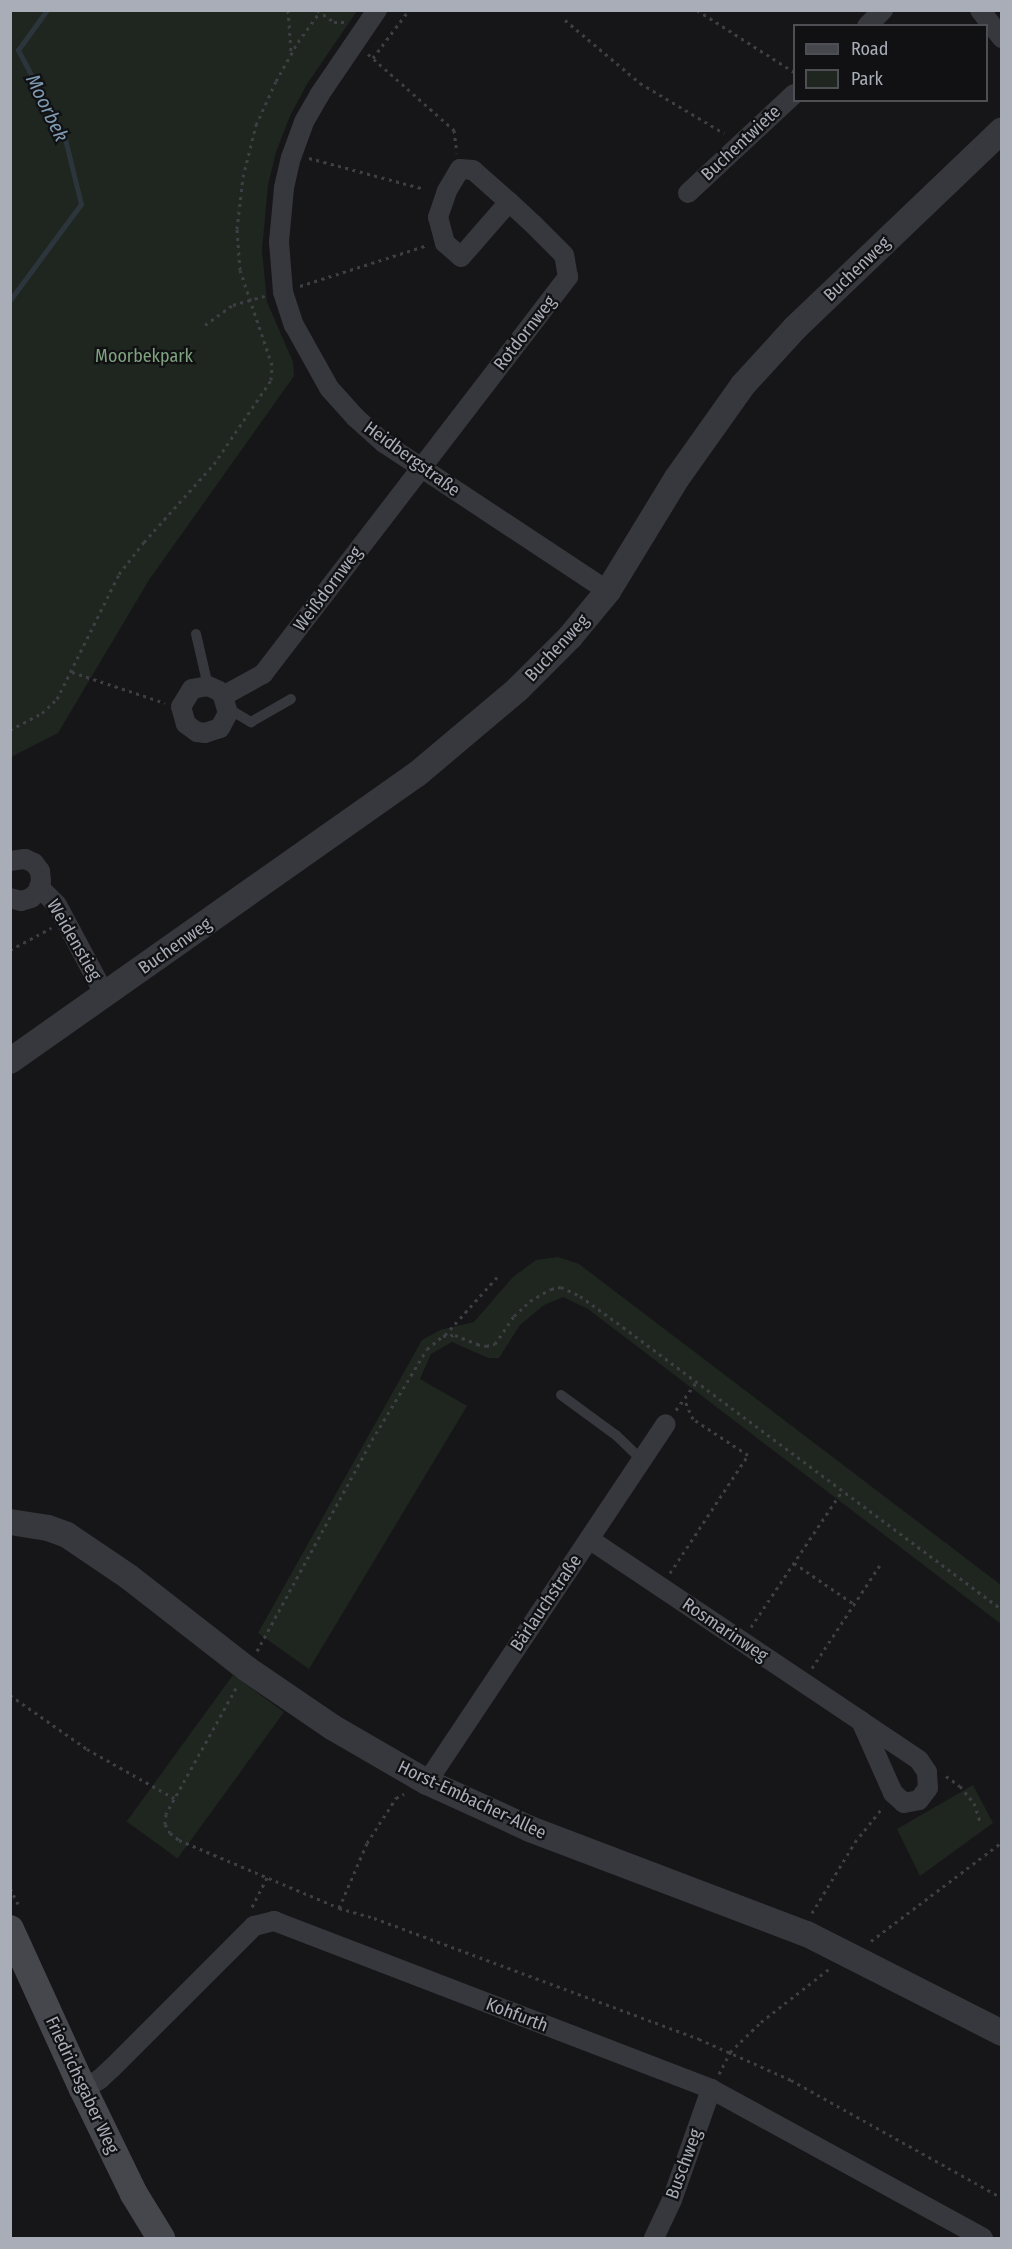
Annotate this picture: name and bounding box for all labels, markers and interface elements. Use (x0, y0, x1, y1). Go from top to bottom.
legend (793, 24, 988, 102)
text: Road (851, 38, 888, 60)
text: Park (851, 68, 883, 90)
water label: Moorbek (20, 70, 74, 146)
street label: Buchentwiete (697, 101, 785, 185)
street label: Buchenweg (819, 232, 895, 306)
street label: Rotdornweg (489, 291, 561, 375)
park label: Moorbekpark (95, 345, 193, 367)
street label: Heidbergstraße (360, 417, 464, 501)
street label: Weißdornweg (289, 542, 367, 636)
street label: Buchenweg (520, 610, 594, 686)
street label: Weidenstieg (42, 896, 106, 984)
street label: Buchenweg (134, 913, 216, 979)
street label: Bärlauchstraße (506, 1551, 586, 1655)
street label: Rosmarinweg (678, 1593, 772, 1667)
street label: Horst-Embacher-Allee (394, 1756, 550, 1844)
street label: Kohfurth (483, 1993, 551, 2037)
street label: Friedrichsgaber Weg (41, 2013, 123, 2157)
street label: Buschweg (661, 2126, 707, 2202)

